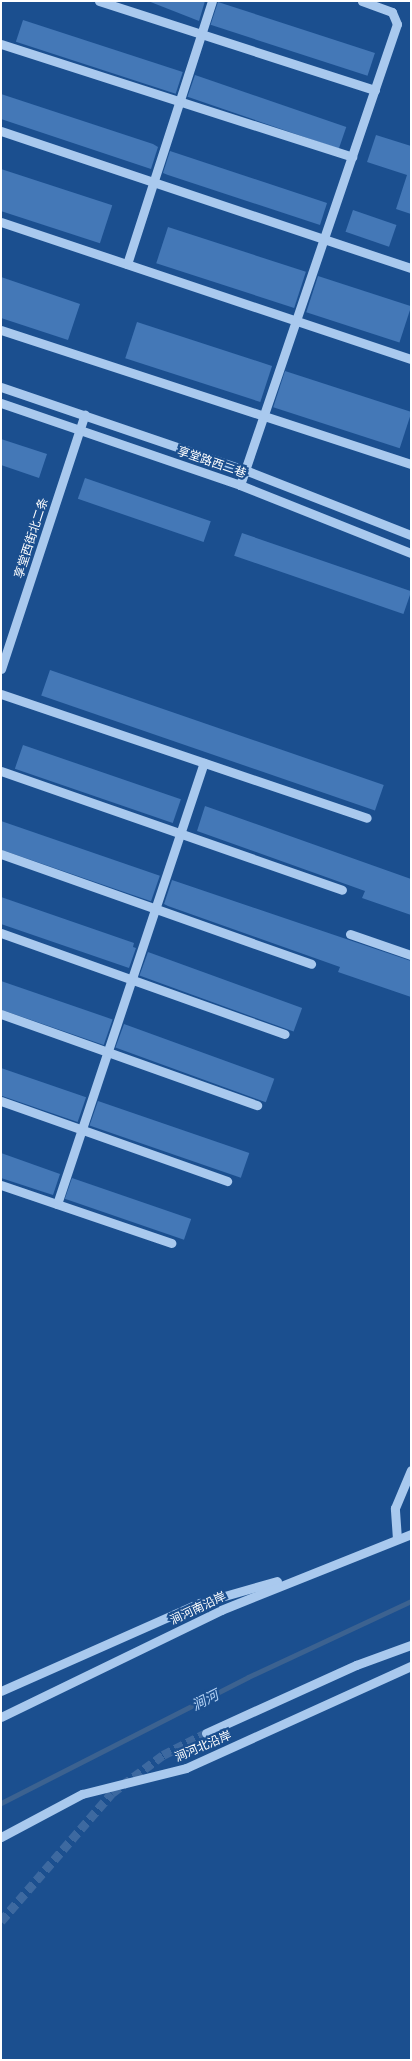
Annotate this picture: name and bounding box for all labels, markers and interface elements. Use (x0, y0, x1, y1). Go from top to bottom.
street label: 享堂路西二巷 (176, 443, 248, 481)
street label: 享堂西街北二条 (11, 496, 51, 580)
street label: 涧河南沿岸 (168, 1589, 228, 1627)
water label: 涧河 (189, 1686, 221, 1714)
street label: 涧河北沿岸 (173, 1728, 233, 1764)

